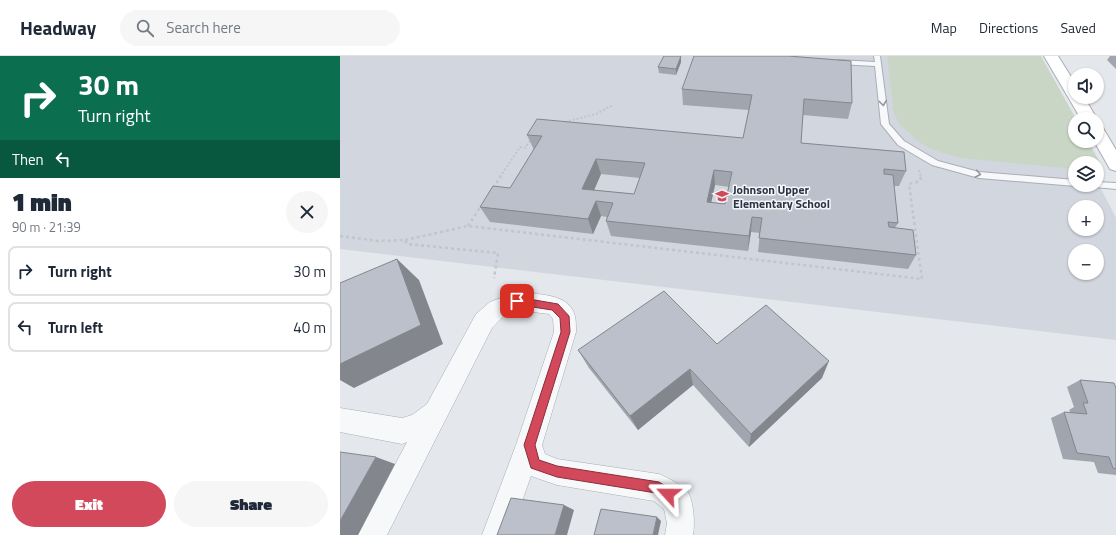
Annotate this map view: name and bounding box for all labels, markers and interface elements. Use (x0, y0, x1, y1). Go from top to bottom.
search box (120, 10, 400, 46)
text: Headway (20, 13, 96, 42)
text: Search here (166, 16, 241, 39)
icon: search (134, 17, 156, 39)
text: Map (931, 17, 957, 38)
text: Directions (979, 17, 1038, 38)
text: Saved (1060, 17, 1096, 38)
text: 30 m (78, 63, 139, 106)
map controls (1068, 68, 1104, 280)
button: sound (1068, 68, 1104, 104)
icon: right (12, 72, 64, 124)
one-way arrow (878, 100, 887, 106)
text: Turn right (78, 102, 151, 129)
button: search (1068, 112, 1104, 148)
text: Then (12, 148, 44, 171)
icon: left (52, 148, 74, 170)
button: layers (1068, 156, 1104, 192)
one-way arrow (974, 170, 981, 178)
place label: Johnson Upper Elementary School (733, 180, 830, 213)
text: 1 min (12, 184, 72, 220)
school or university icon: Johnson Upper Elementary School (714, 188, 730, 204)
button: close (286, 191, 328, 233)
button: + (1068, 200, 1104, 236)
text: 90 m · 21:39 (12, 217, 81, 237)
button: − (1068, 244, 1104, 280)
icon: right (14, 260, 36, 282)
text: Turn right (48, 260, 112, 283)
text: 30 m (293, 260, 326, 283)
pin (500, 284, 534, 318)
icon: arrive (506, 290, 528, 312)
icon: left (14, 316, 36, 338)
text: Turn left (48, 316, 103, 339)
text: 40 m (293, 316, 326, 339)
position arrow (647, 473, 689, 515)
button: Exit (12, 481, 166, 527)
button: Share (174, 481, 328, 527)

